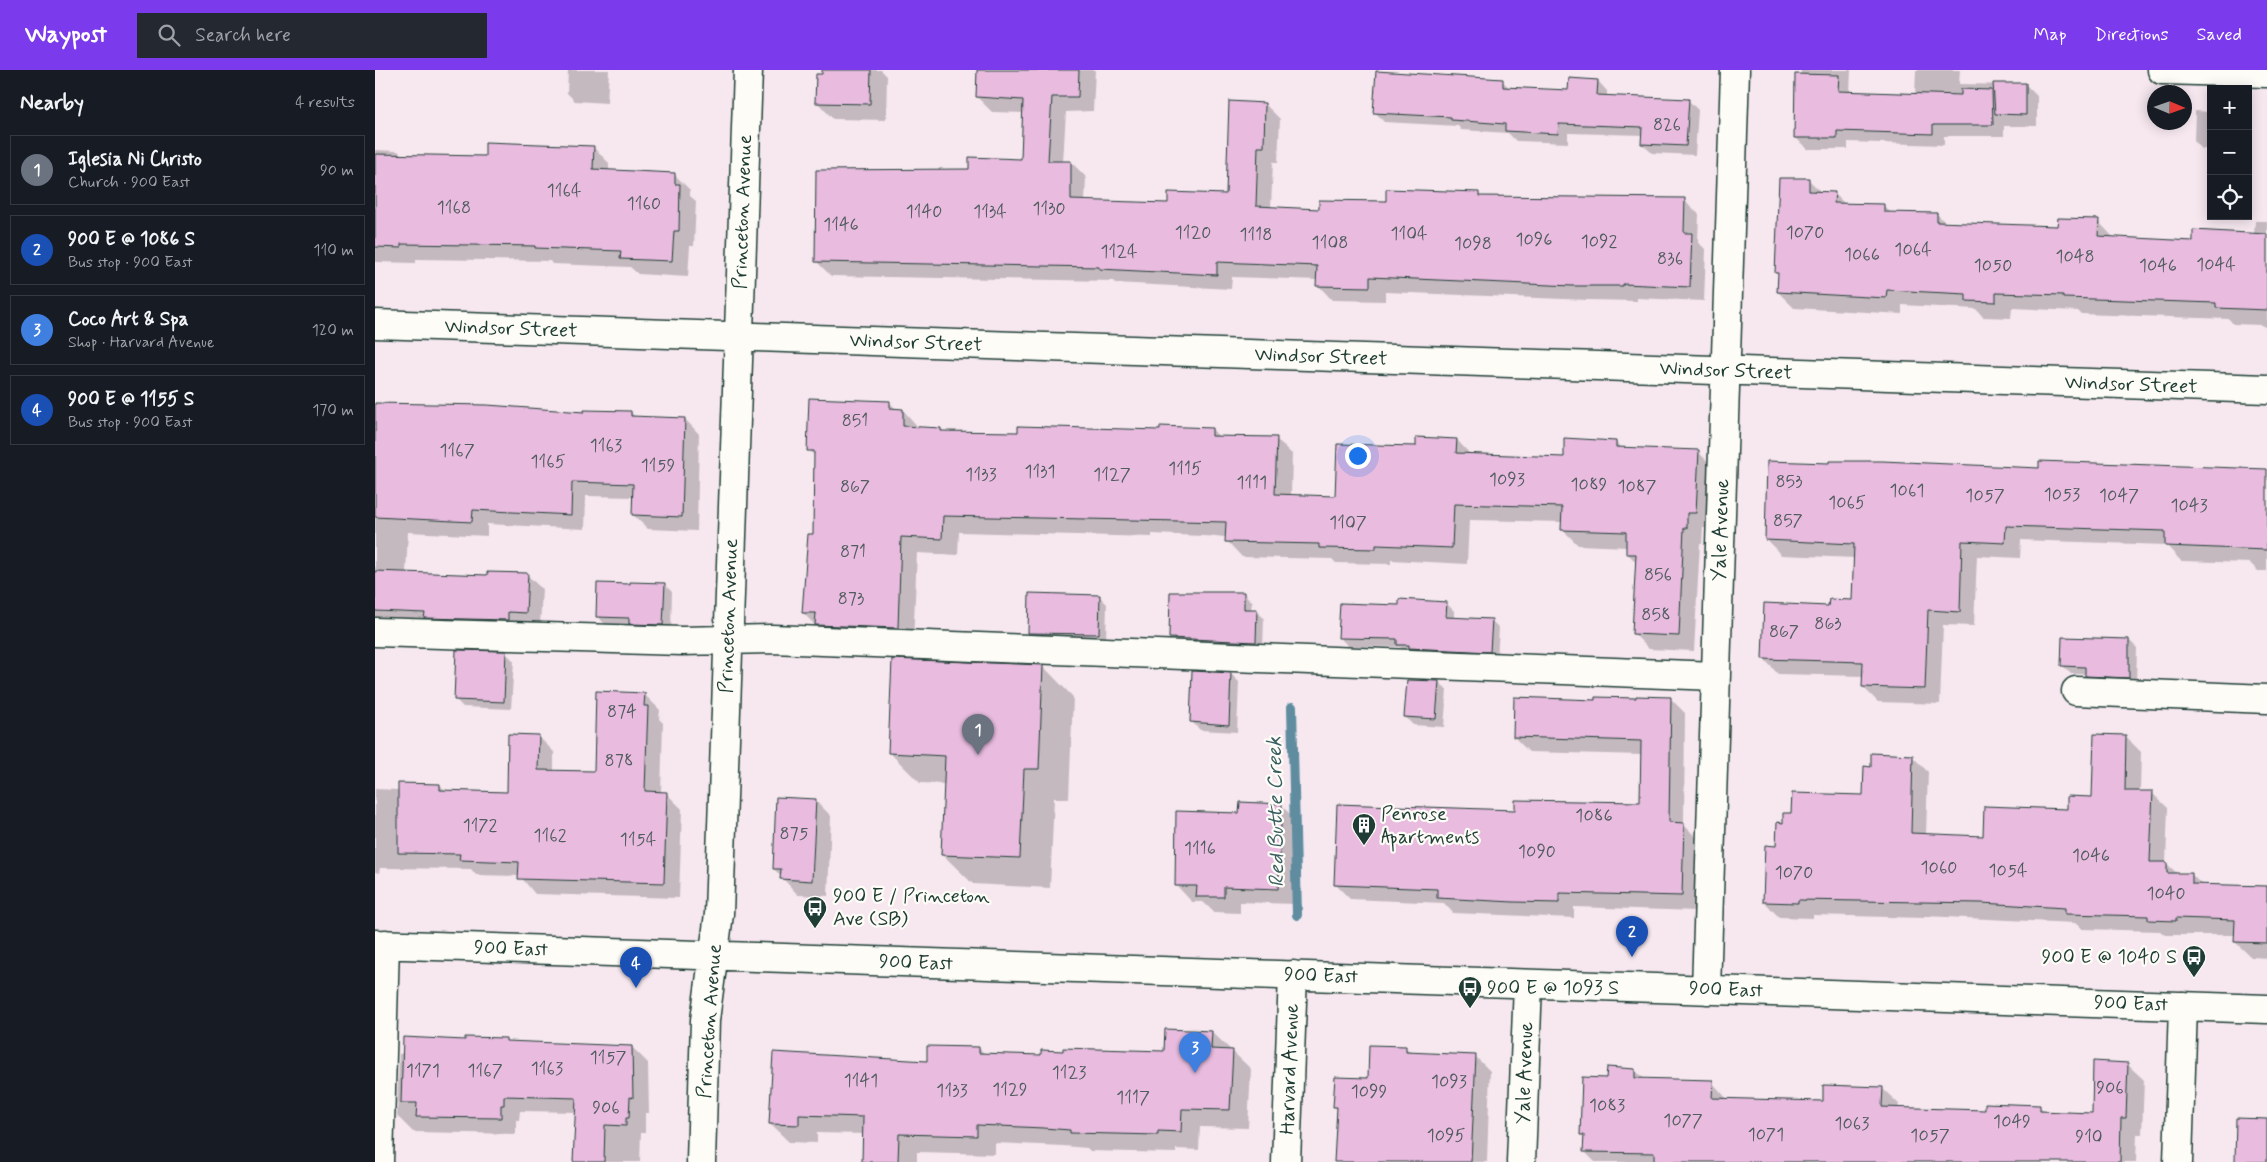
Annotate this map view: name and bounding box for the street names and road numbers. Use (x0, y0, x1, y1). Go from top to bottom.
street label: Princeton Avenue (727, 134, 759, 290)
street label: Windsor Street (444, 313, 578, 345)
street label: Windsor Street (849, 327, 983, 359)
street label: Windsor Street (1254, 341, 1388, 373)
street label: Windsor Street (1659, 355, 1793, 387)
street label: Windsor Street (2064, 369, 2198, 401)
street label: Yale Avenue (1706, 478, 1736, 582)
street label: Princeton Avenue (713, 538, 745, 694)
street label: 900 East (474, 934, 549, 964)
street label: Princeton Avenue (691, 943, 729, 1099)
street label: 900 East (879, 948, 954, 978)
street label: 900 East (1284, 961, 1359, 991)
street label: 900 East (1689, 975, 1764, 1005)
street label: 900 East (2094, 989, 2169, 1019)
street label: Harvard Avenue (1274, 1003, 1306, 1135)
street label: Yale Avenue (1510, 1021, 1540, 1125)

